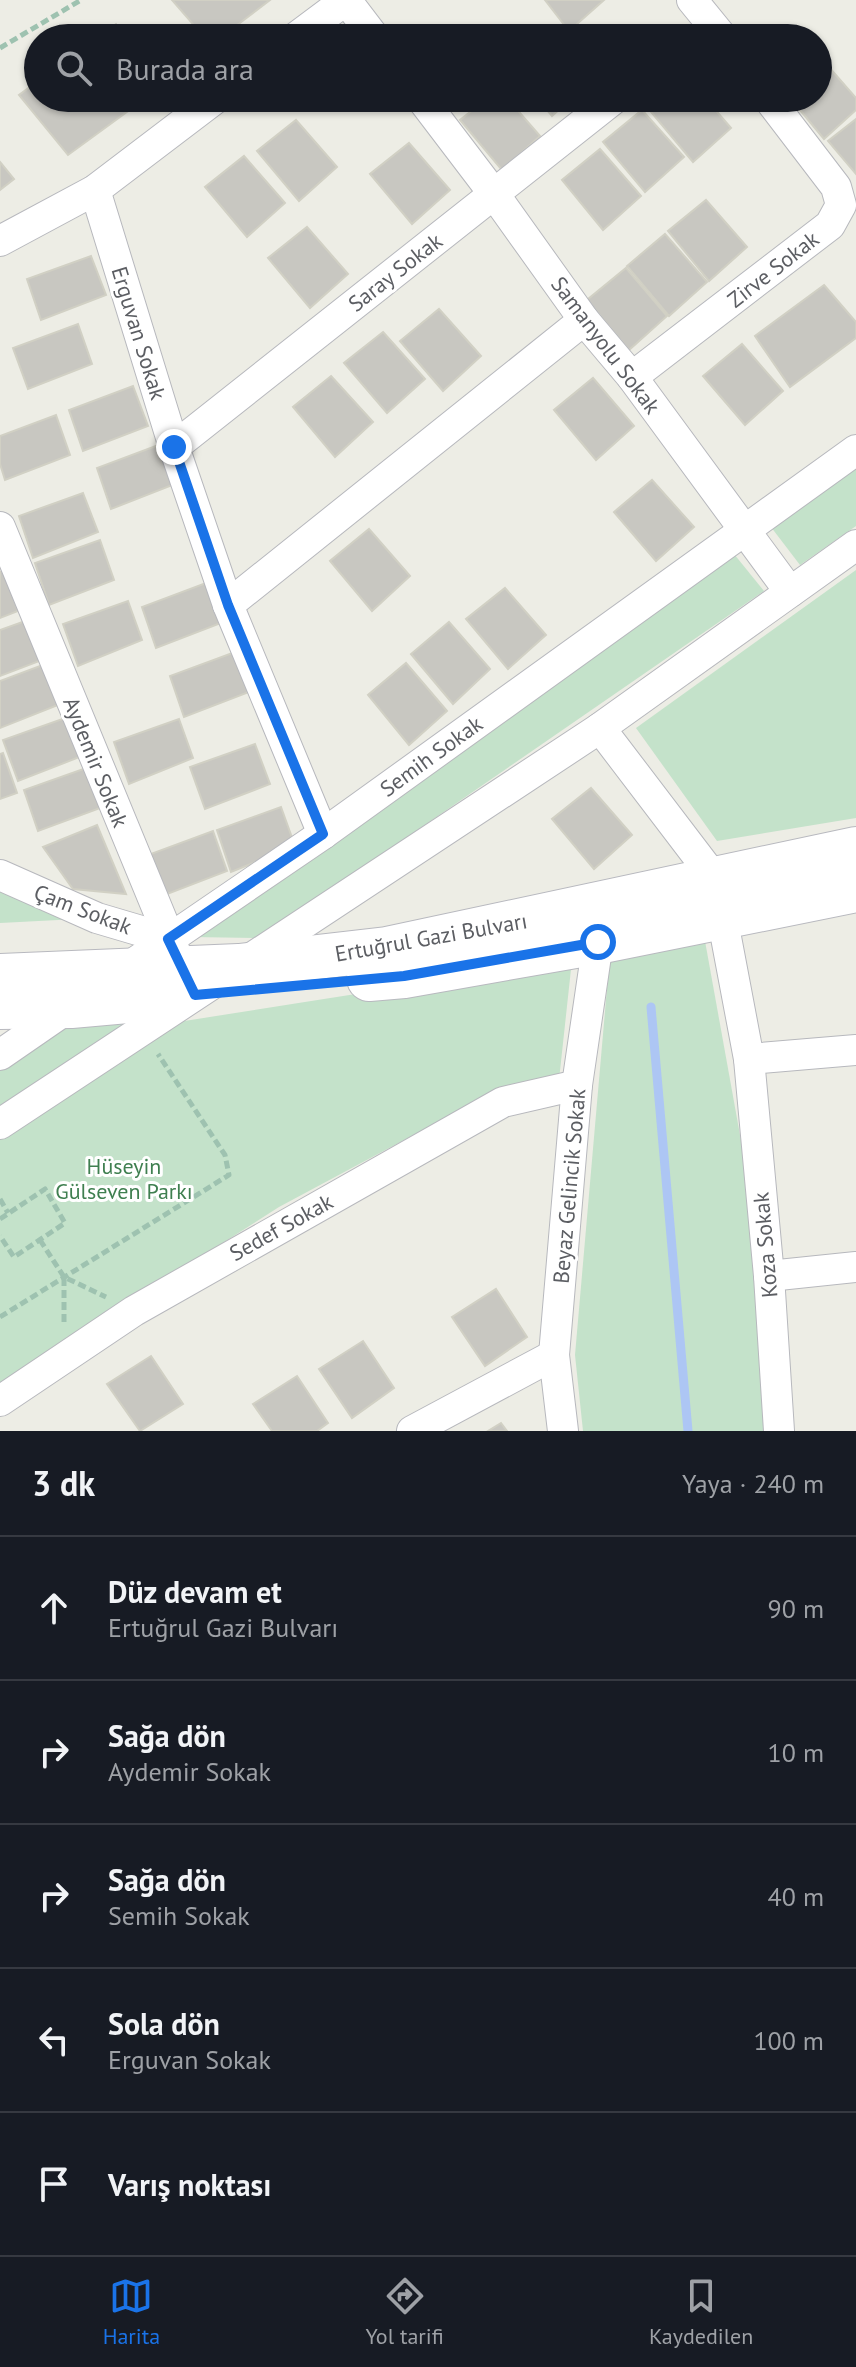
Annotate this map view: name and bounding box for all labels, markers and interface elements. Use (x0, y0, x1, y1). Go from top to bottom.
search box (24, 24, 832, 112)
icon: search (52, 46, 96, 90)
text: Burada ara (116, 49, 254, 88)
street label: Zirve Sokak (722, 224, 825, 313)
street label: Saray Sokak (342, 226, 448, 317)
street label: Erguvan Sokak (105, 263, 173, 403)
street label: Samanyolu Sokak (545, 271, 667, 420)
route end (156, 429, 192, 465)
street label: Aydemir Sokak (57, 693, 135, 832)
street label: Semih Sokak (374, 709, 488, 803)
street label: Çam Sokak (30, 878, 136, 941)
street label: Ertuğrul Gazi Bulvarı (333, 906, 529, 968)
route start (580, 924, 616, 960)
street label: Beyaz Gelincik Sokak (547, 1087, 592, 1285)
park label: Hüseyin Gülseven Parkı (55, 1152, 193, 1205)
street label: Sedef Sokak (224, 1187, 338, 1267)
street label: Koza Sokak (746, 1191, 784, 1299)
text: 3 dk (32, 1461, 95, 1505)
text: Yaya · 240 m (682, 1467, 824, 1500)
text: Düz devam et (108, 1572, 282, 1611)
icon: ahead (32, 1586, 76, 1630)
text: 90 m (768, 1592, 824, 1625)
text: Ertuğrul Gazi Bulvarı (108, 1611, 338, 1644)
text: Sağa dön (108, 1716, 226, 1755)
icon: right (32, 1730, 76, 1774)
text: 10 m (768, 1736, 824, 1769)
text: Aydemir Sokak (108, 1755, 271, 1788)
text: Sağa dön (108, 1860, 226, 1899)
icon: right (32, 1874, 76, 1918)
text: 40 m (768, 1880, 824, 1913)
text: Semih Sokak (108, 1899, 250, 1932)
text: Sola dön (108, 2004, 220, 2043)
icon: left (32, 2018, 76, 2062)
text: 100 m (753, 2024, 824, 2057)
text: Erguvan Sokak (108, 2043, 271, 2076)
icon: arrive (32, 2162, 76, 2206)
text: Varış noktası (108, 2165, 271, 2204)
tab: Harita (103, 2274, 160, 2350)
tab: Yol tarifi (365, 2274, 444, 2350)
tab: Kaydedilen (649, 2274, 753, 2350)

